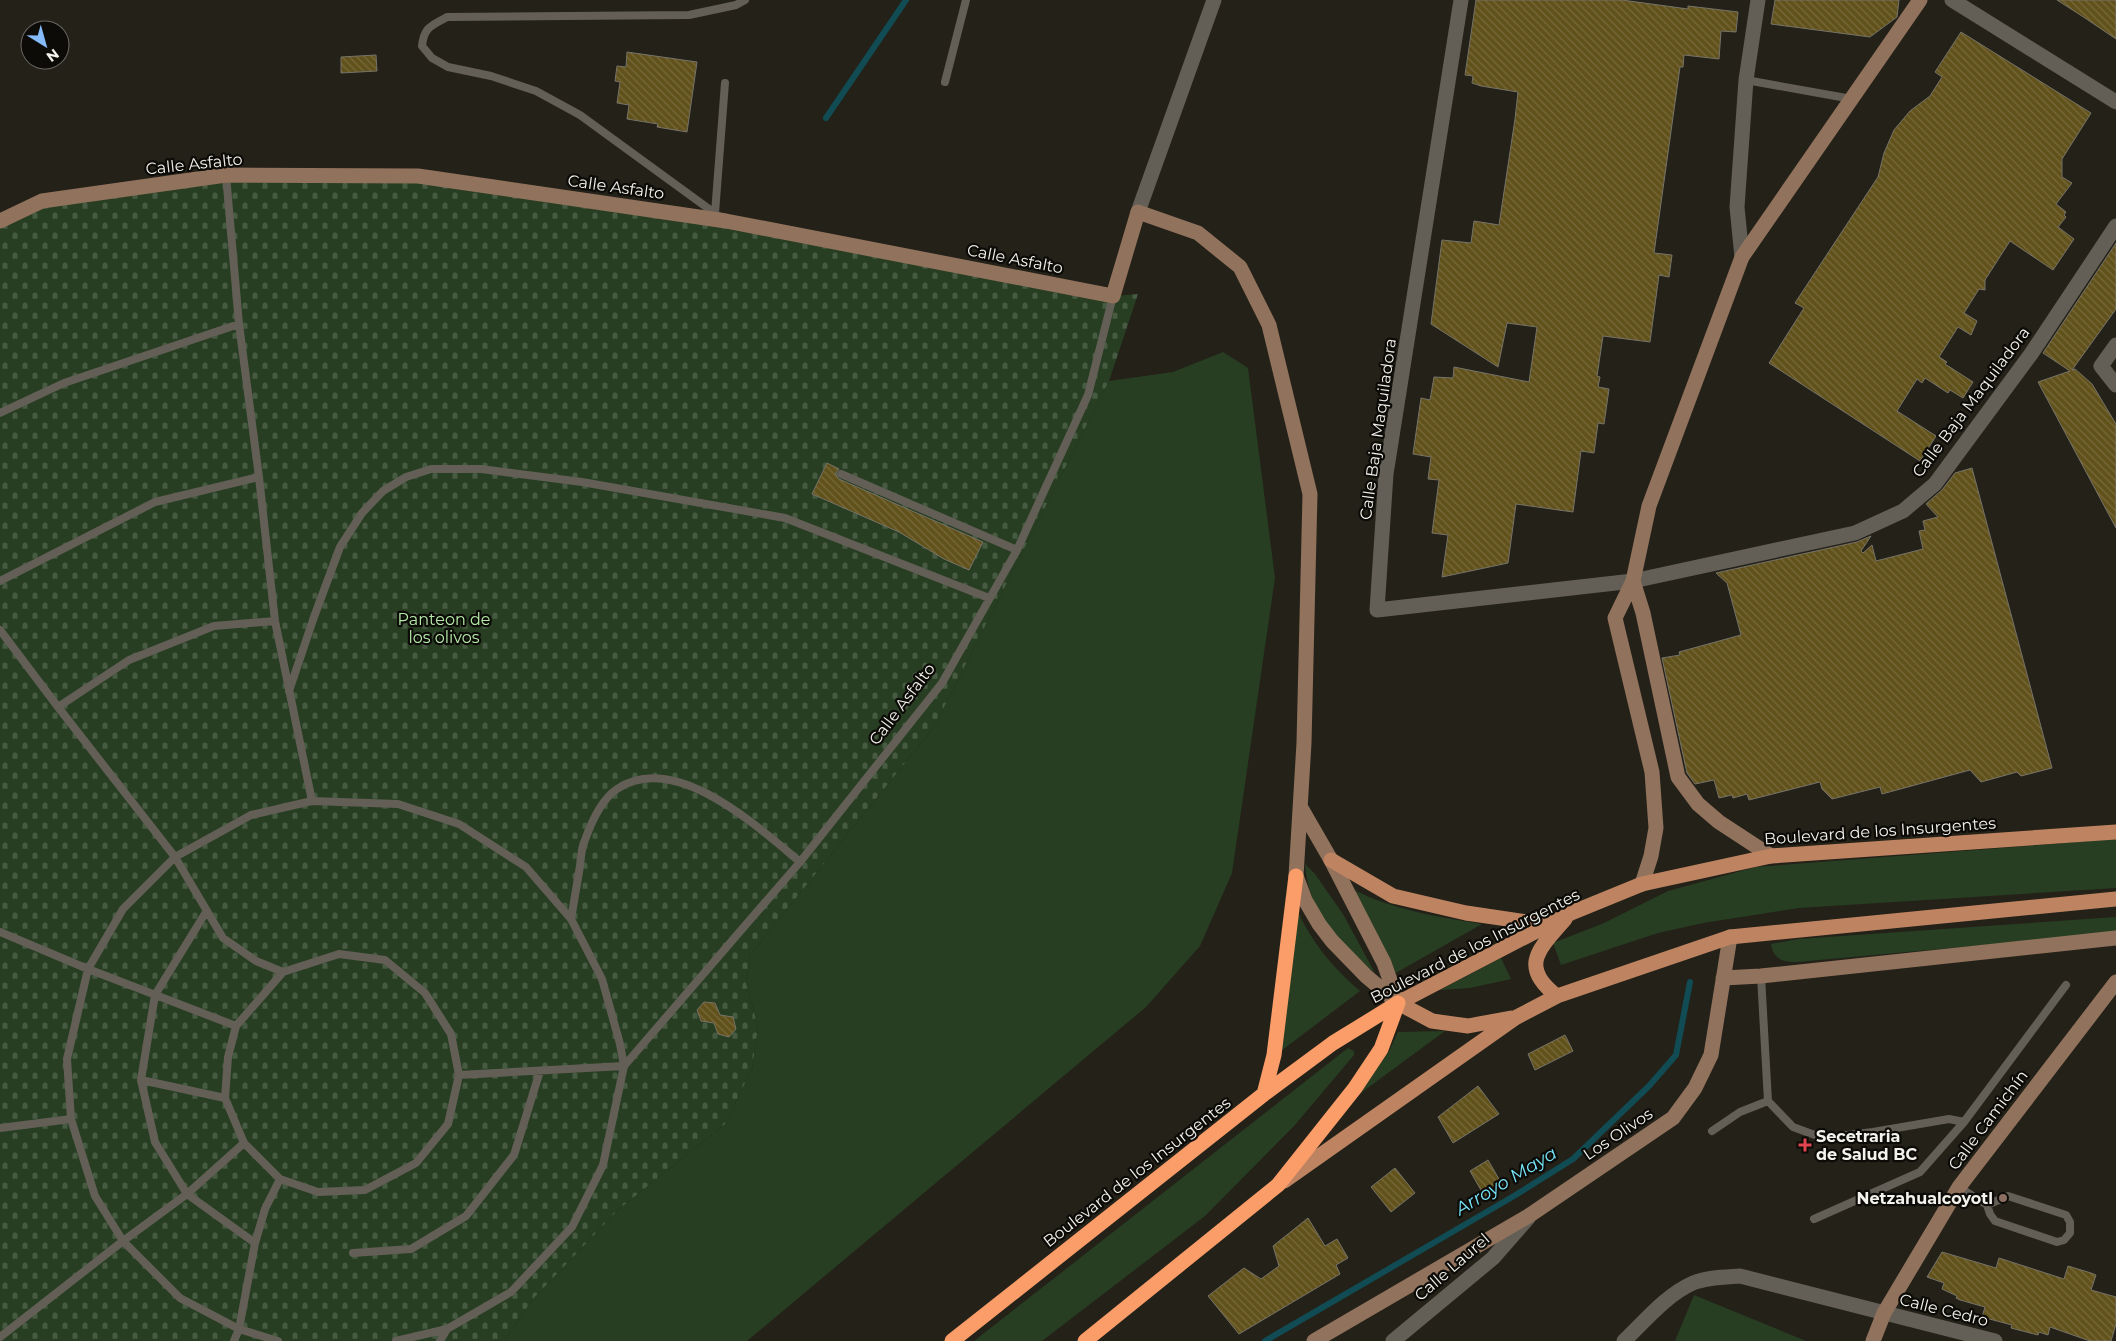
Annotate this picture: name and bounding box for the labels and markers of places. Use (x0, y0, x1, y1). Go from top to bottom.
place label: Secetraria de Salud BC (1816, 1127, 1917, 1164)
marker: Secetraria de Salud BC (1798, 1138, 1812, 1152)
place label: Netzahualcoyotl (1857, 1189, 1993, 1208)
marker: Netzahualcoyotl (1997, 1192, 2009, 1204)

